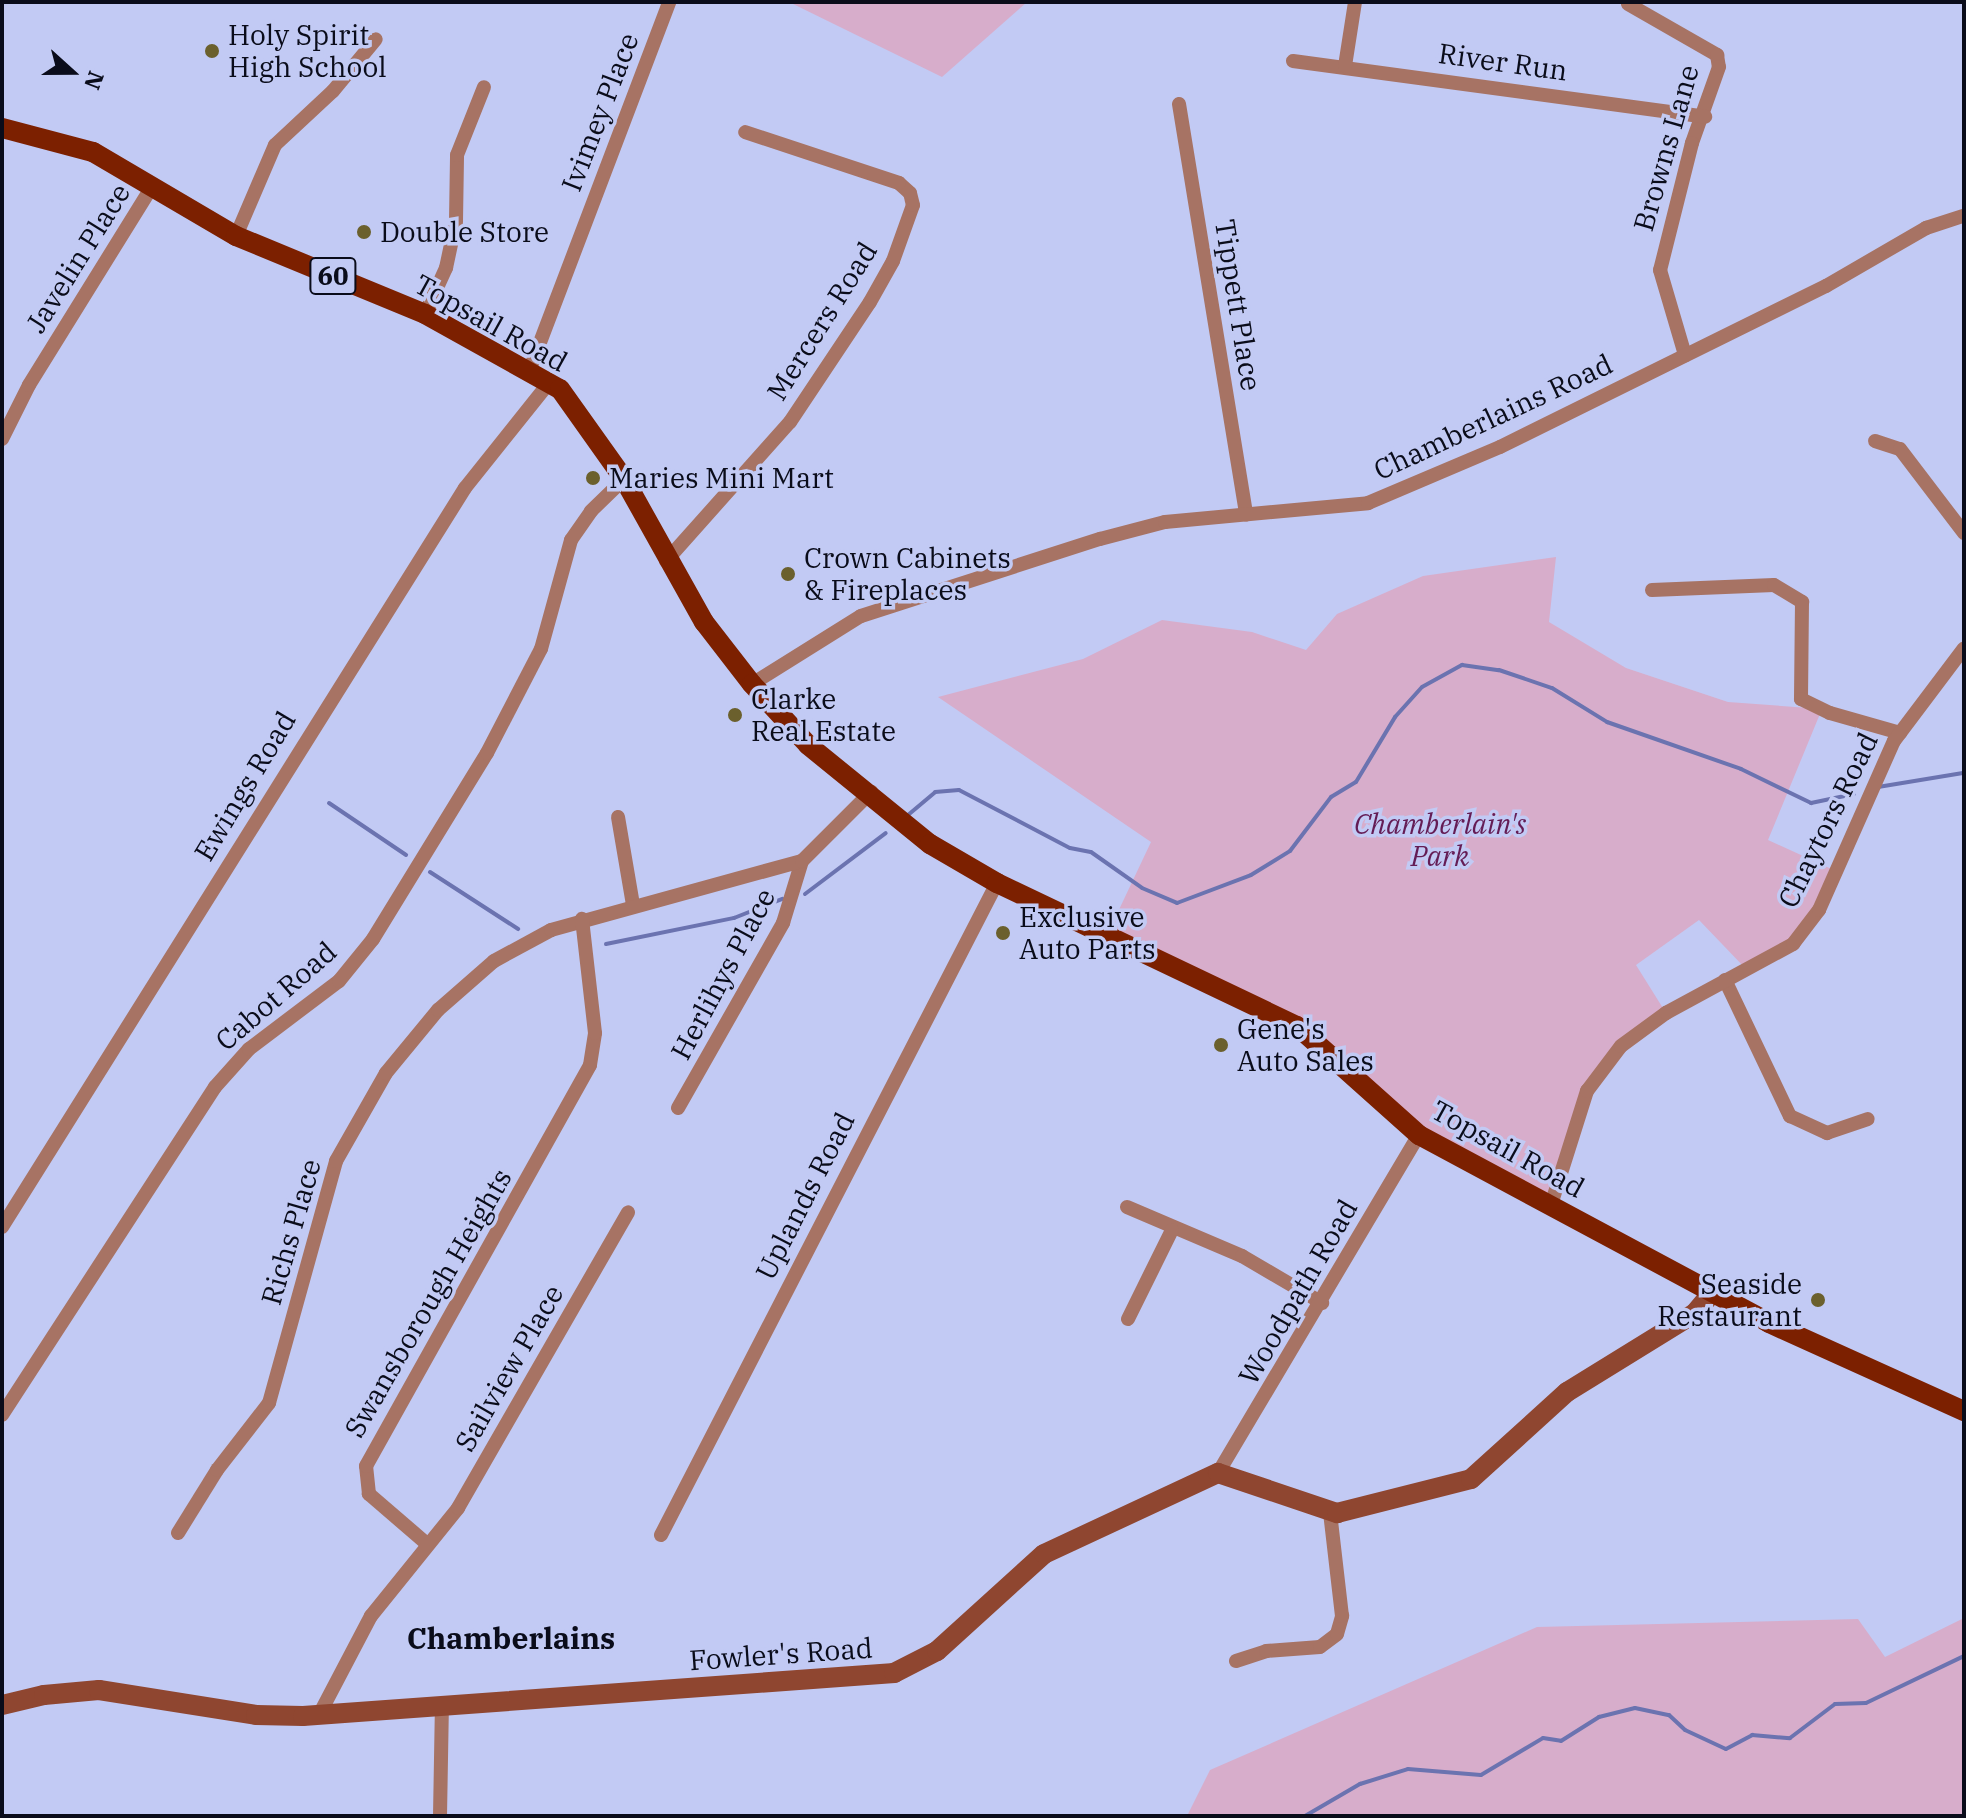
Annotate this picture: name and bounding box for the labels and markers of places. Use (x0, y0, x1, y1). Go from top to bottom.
place label: Holy Spirit High School (228, 18, 387, 84)
marker: Holy Spirit High School (203, 42, 221, 60)
place label: Double Store (380, 215, 549, 249)
marker: Double Store (355, 223, 373, 241)
place label: Maries Mini Mart (609, 461, 834, 495)
marker: Maries Mini Mart (584, 469, 602, 487)
place label: Crown Cabinets & Fireplaces (804, 541, 1011, 607)
marker: Crown Cabinets & Fireplaces (779, 565, 797, 583)
place label: Clarke Real Estate (751, 682, 896, 748)
marker: Clarke Real Estate (726, 706, 744, 724)
place label: Exclusive Auto Parts (1019, 900, 1156, 966)
marker: Exclusive Auto Parts (994, 924, 1012, 942)
place label: Gene's Auto Sales (1237, 1012, 1374, 1078)
marker: Gene's Auto Sales (1212, 1036, 1230, 1054)
place label: Seaside Restaurant (1657, 1267, 1802, 1333)
marker: Seaside Restaurant (1809, 1291, 1827, 1309)

